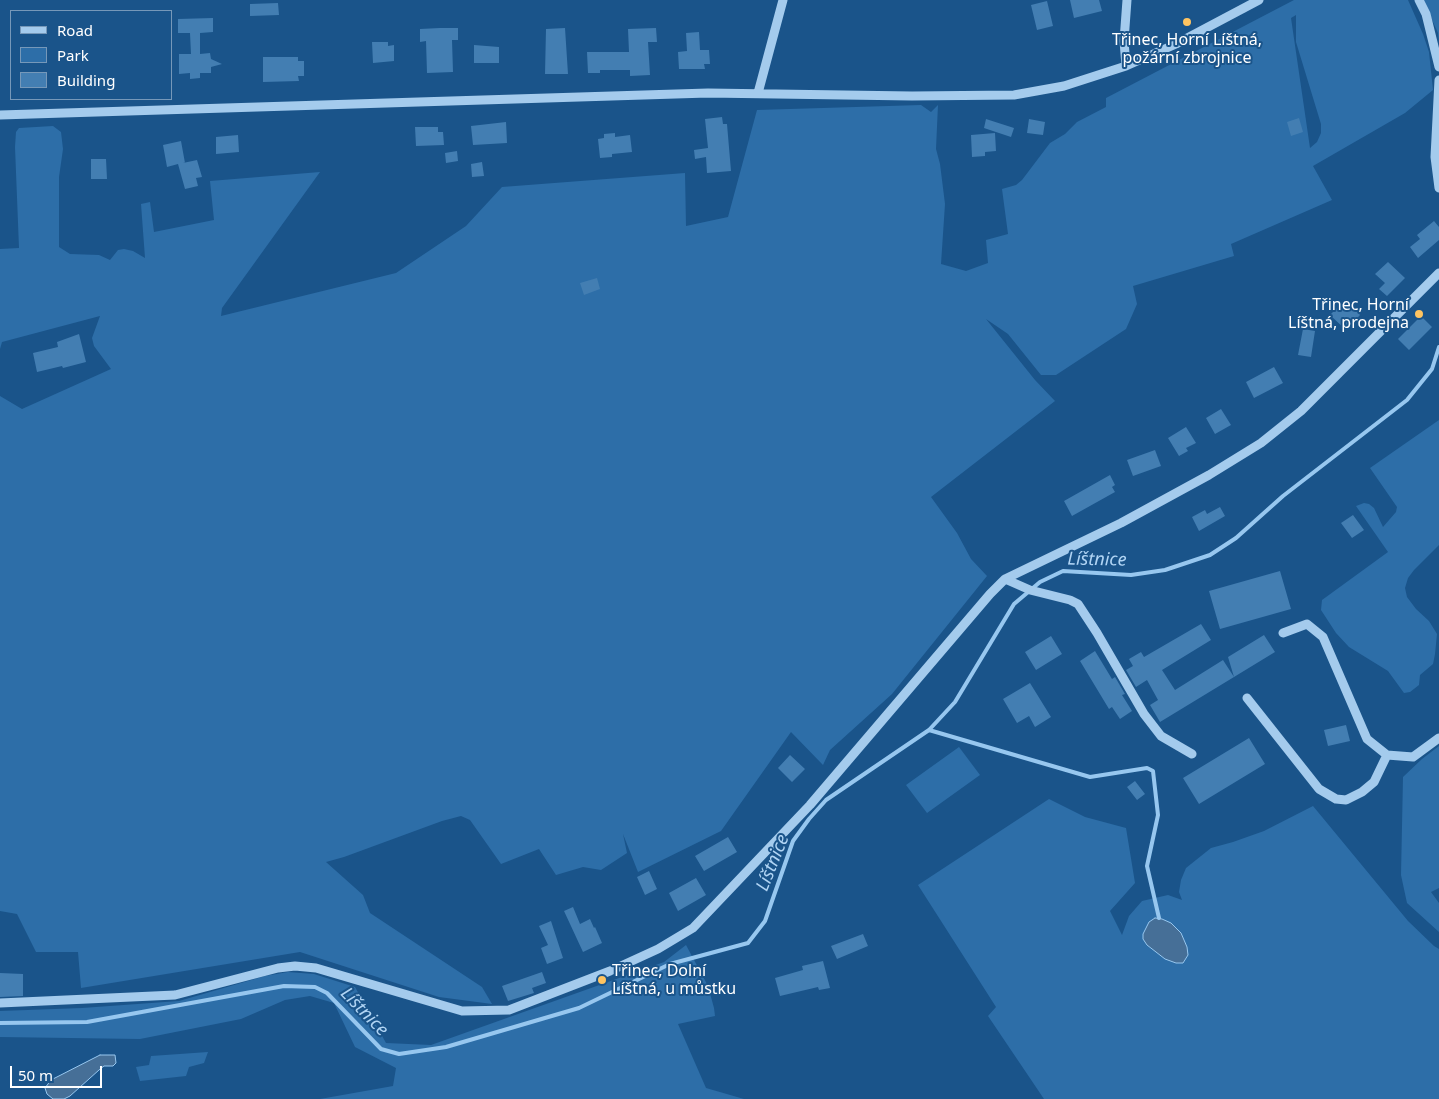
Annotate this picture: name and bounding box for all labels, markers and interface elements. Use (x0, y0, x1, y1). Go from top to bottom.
legend (10, 10, 172, 100)
marker: Třinec, Horní Líštná, požární zbrojnice (1181, 16, 1193, 28)
text: Road (57, 20, 93, 40)
place label: Třinec, Horní Líštná, požární zbrojnice (1112, 30, 1262, 68)
text: Park (57, 45, 89, 65)
text: Building (57, 70, 115, 90)
place label: Třinec, Horní Líštná, prodejna (1288, 295, 1409, 333)
marker: Třinec, Horní Líštná, prodejna (1413, 308, 1425, 320)
water label: Líštnice (1067, 549, 1127, 571)
water label: Líštnice (752, 832, 794, 894)
place label: Třinec, Dolní Líštná, u můstku (612, 961, 736, 999)
marker: Třinec, Dolní Líštná, u můstku (596, 974, 608, 986)
water label: Líštnice (336, 983, 392, 1041)
scale bar (12, 1056, 105, 1088)
text: 50 m (18, 1065, 53, 1085)

